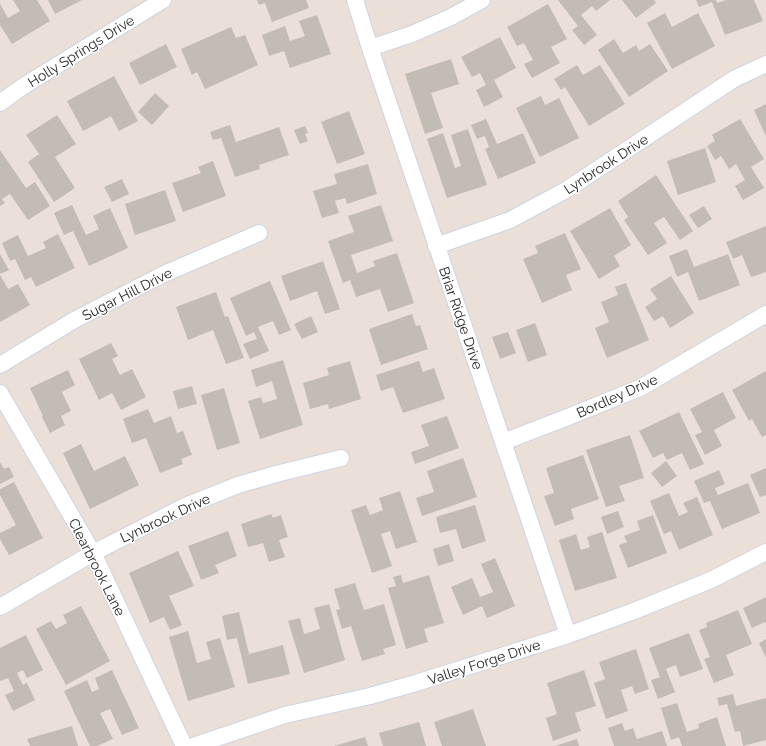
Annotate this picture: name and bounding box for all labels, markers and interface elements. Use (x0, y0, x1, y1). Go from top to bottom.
street label: Holly Springs Drive (25, 12, 137, 90)
street label: Lynbrook Drive (561, 131, 651, 197)
street label: Sugar Hill Drive (79, 264, 175, 324)
street label: Briar Ridge Drive (436, 264, 486, 372)
street label: Bordley Drive (574, 371, 660, 421)
street label: Lynbrook Drive (118, 490, 212, 546)
street label: Clearbrook Lane (66, 516, 128, 618)
street label: Valley Forge Drive (426, 636, 542, 688)

